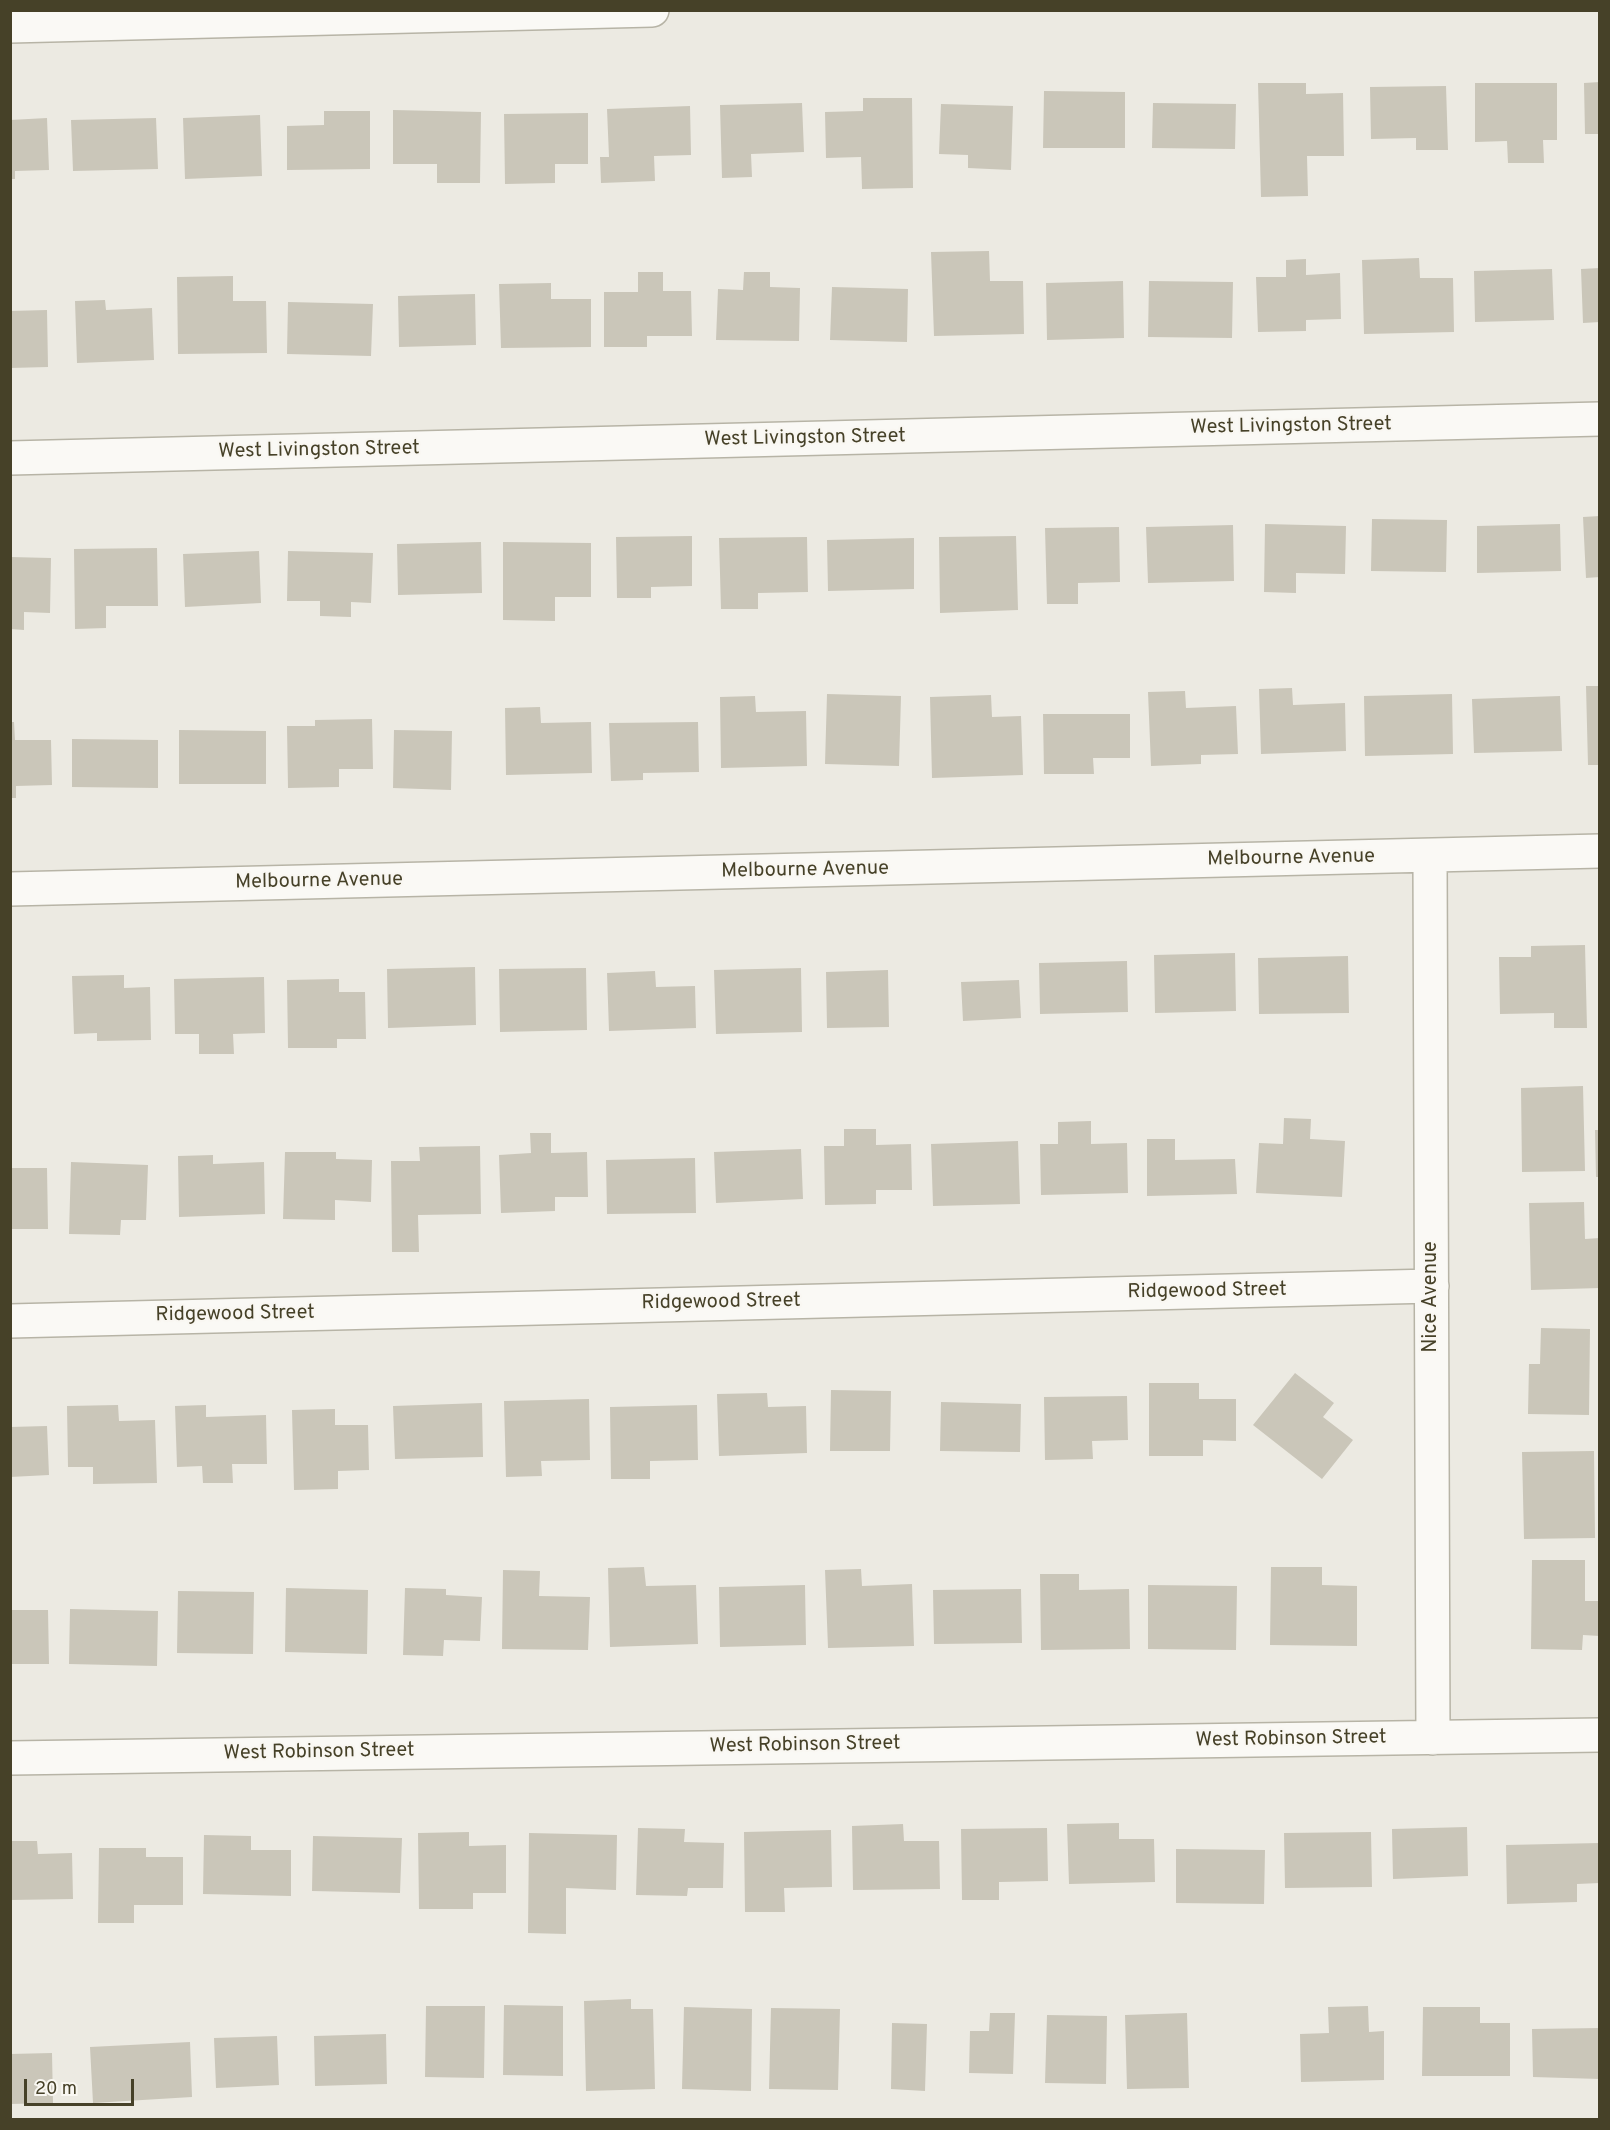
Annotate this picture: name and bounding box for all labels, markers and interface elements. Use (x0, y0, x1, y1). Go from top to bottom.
street label: West Livingston Street (1190, 413, 1392, 441)
street label: West Livingston Street (704, 425, 906, 453)
street label: West Livingston Street (218, 437, 420, 465)
street label: Melbourne Avenue (1207, 846, 1375, 872)
street label: Melbourne Avenue (721, 858, 889, 884)
street label: Melbourne Avenue (235, 869, 403, 895)
street label: Nice Avenue (1420, 1241, 1444, 1353)
street label: Ridgewood Street (1127, 1279, 1287, 1305)
street label: Ridgewood Street (641, 1290, 801, 1316)
street label: Ridgewood Street (155, 1302, 315, 1328)
street label: West Robinson Street (1195, 1726, 1387, 1754)
street label: West Robinson Street (709, 1732, 901, 1760)
street label: West Robinson Street (223, 1739, 415, 1767)
scale bar (27, 2067, 136, 2105)
text: 20 m (35, 2078, 77, 2101)

